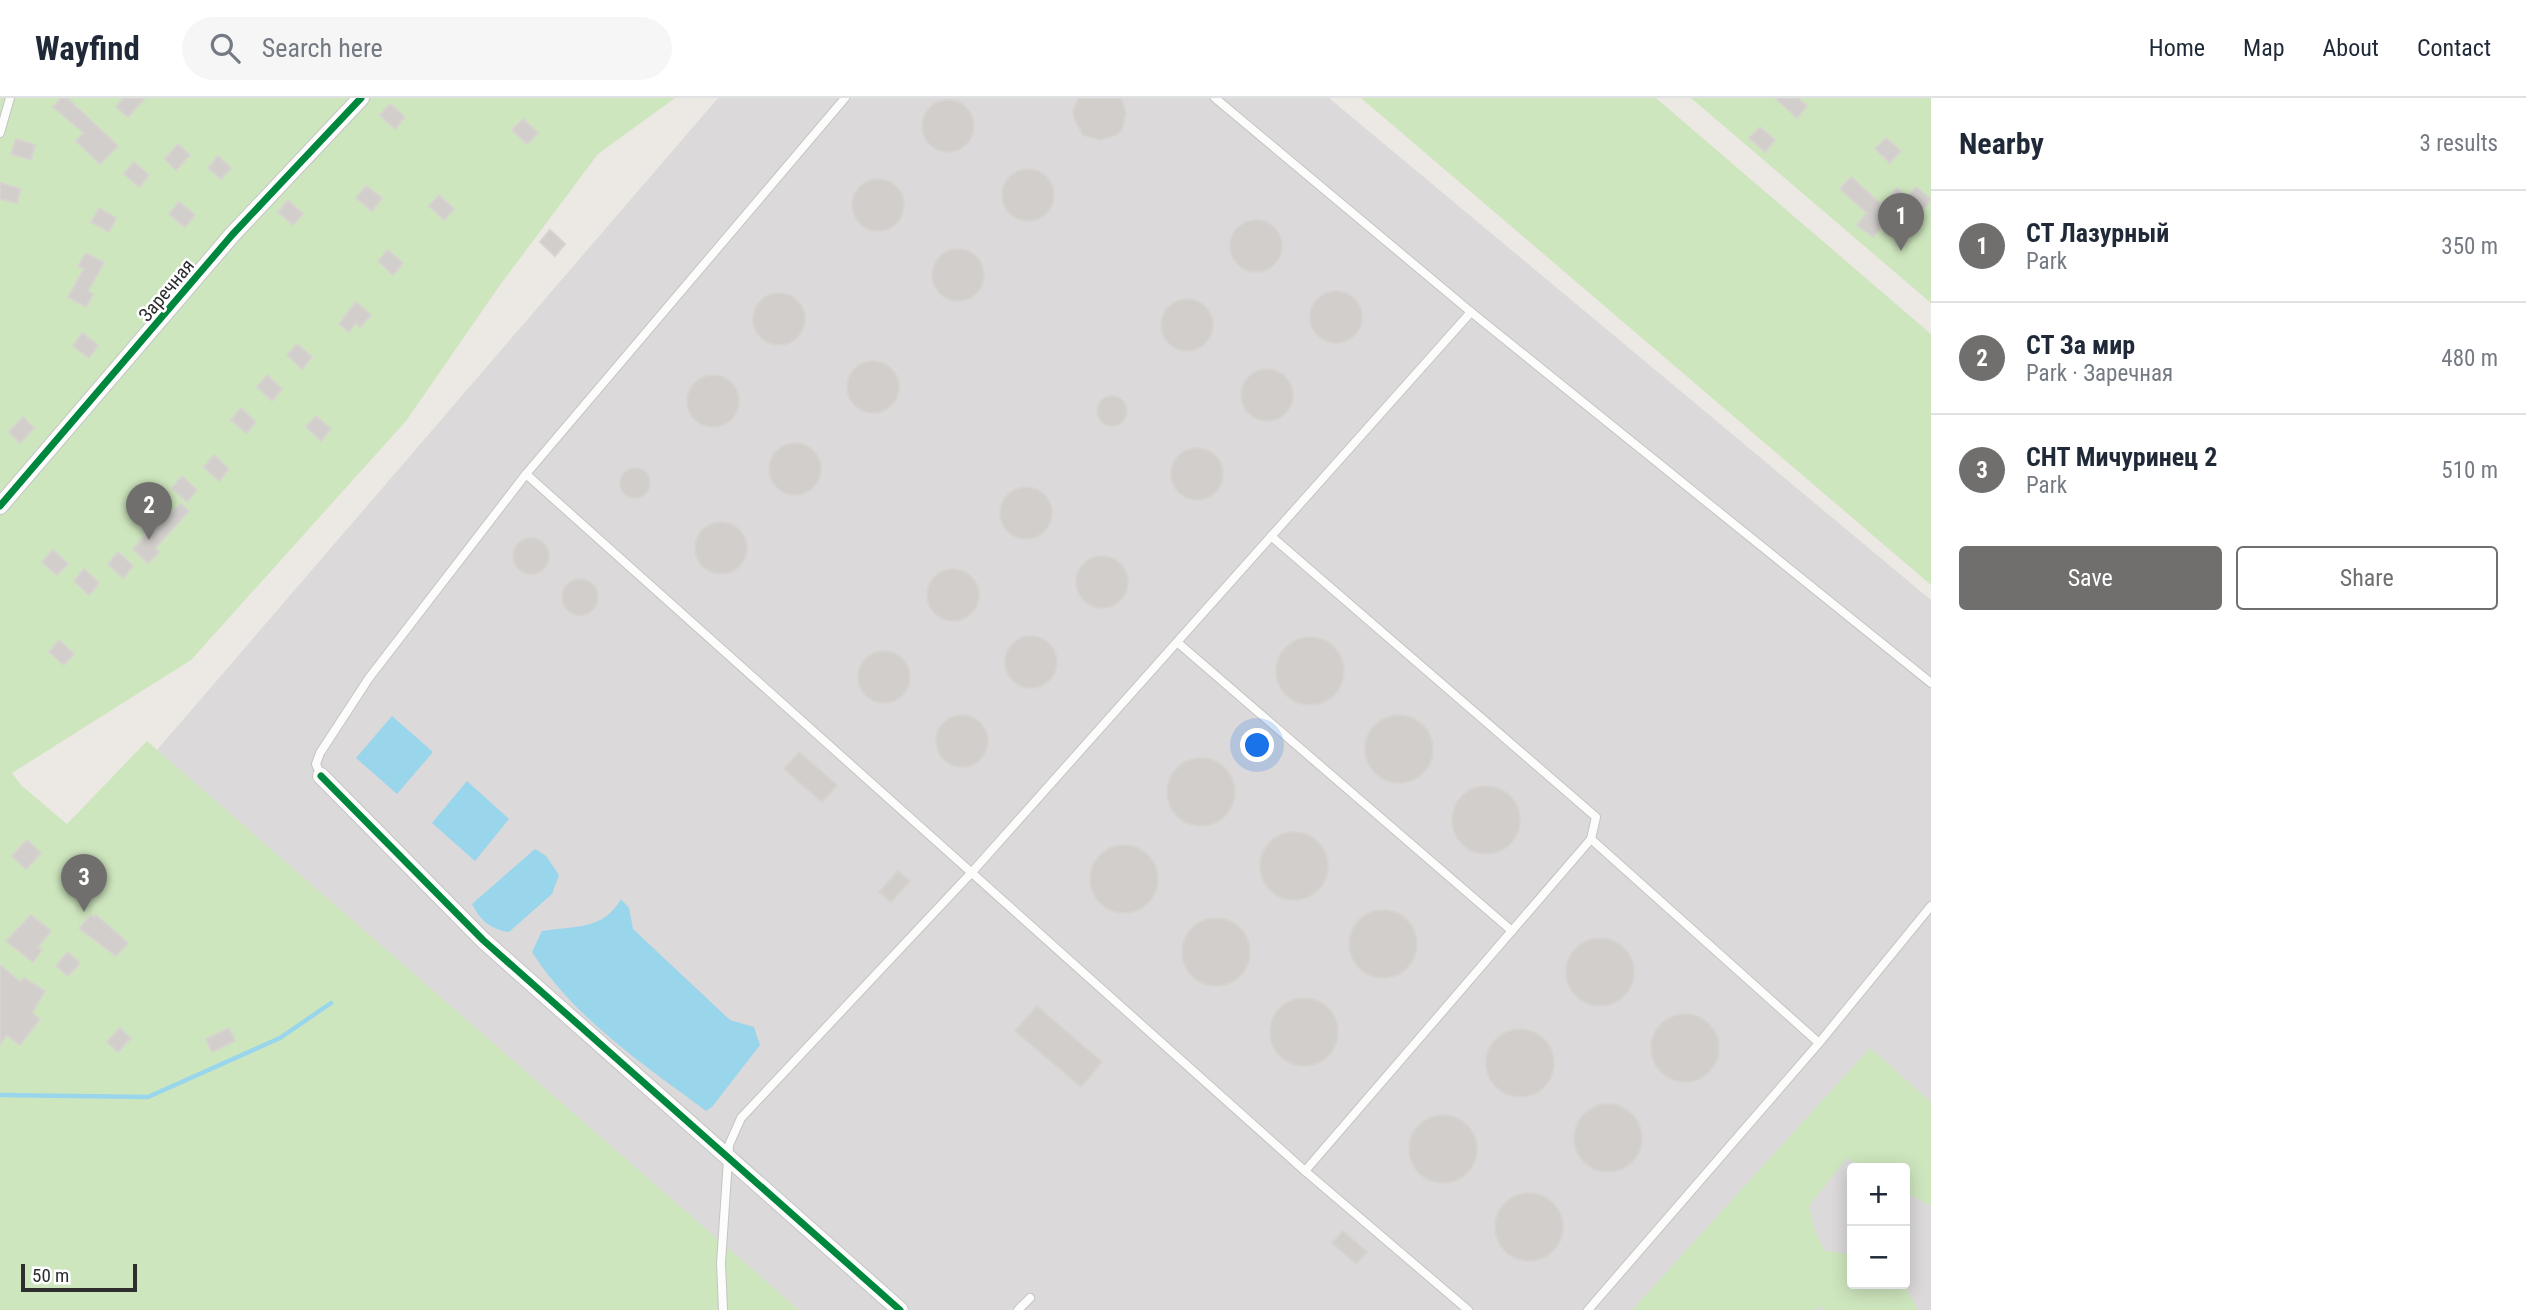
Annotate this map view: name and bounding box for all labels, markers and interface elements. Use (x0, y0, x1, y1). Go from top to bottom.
search box (182, 17, 672, 80)
text: Wayfind (35, 29, 140, 68)
icon: search (206, 29, 244, 67)
text: Search here (262, 33, 383, 63)
text: Home (2149, 34, 2205, 62)
text: Map (2243, 34, 2285, 62)
text: About (2323, 34, 2379, 62)
text: Contact (2417, 34, 2491, 62)
text: Nearby (1959, 126, 2044, 161)
text: 3 results (2420, 130, 2498, 157)
pin: 1 (1878, 193, 1924, 251)
text: СТ Лазурный (2026, 218, 2169, 248)
text: 1 (1976, 233, 1988, 260)
text: 350 m (2441, 233, 2498, 260)
text: Park (2026, 248, 2067, 275)
street label: Заречная (134, 254, 199, 326)
text: СТ За мир (2026, 330, 2135, 360)
text: 2 (1976, 345, 1988, 372)
text: 480 m (2441, 345, 2498, 372)
text: Park · Заречная (2026, 360, 2173, 387)
text: СНТ Мичуринец 2 (2026, 442, 2217, 472)
text: 3 (1976, 457, 1988, 484)
text: 510 m (2441, 457, 2498, 484)
text: Park (2026, 472, 2067, 499)
pin: 2 (126, 482, 172, 540)
button: Save (1959, 546, 2222, 610)
button: Share (2236, 546, 2498, 610)
your location (1240, 728, 1274, 762)
pin: 3 (61, 854, 107, 912)
map controls (1847, 1163, 1910, 1289)
button: + (1847, 1163, 1910, 1226)
button: − (1847, 1226, 1910, 1289)
scale bar (21, 1261, 136, 1293)
text: 50 m (32, 1264, 69, 1287)

